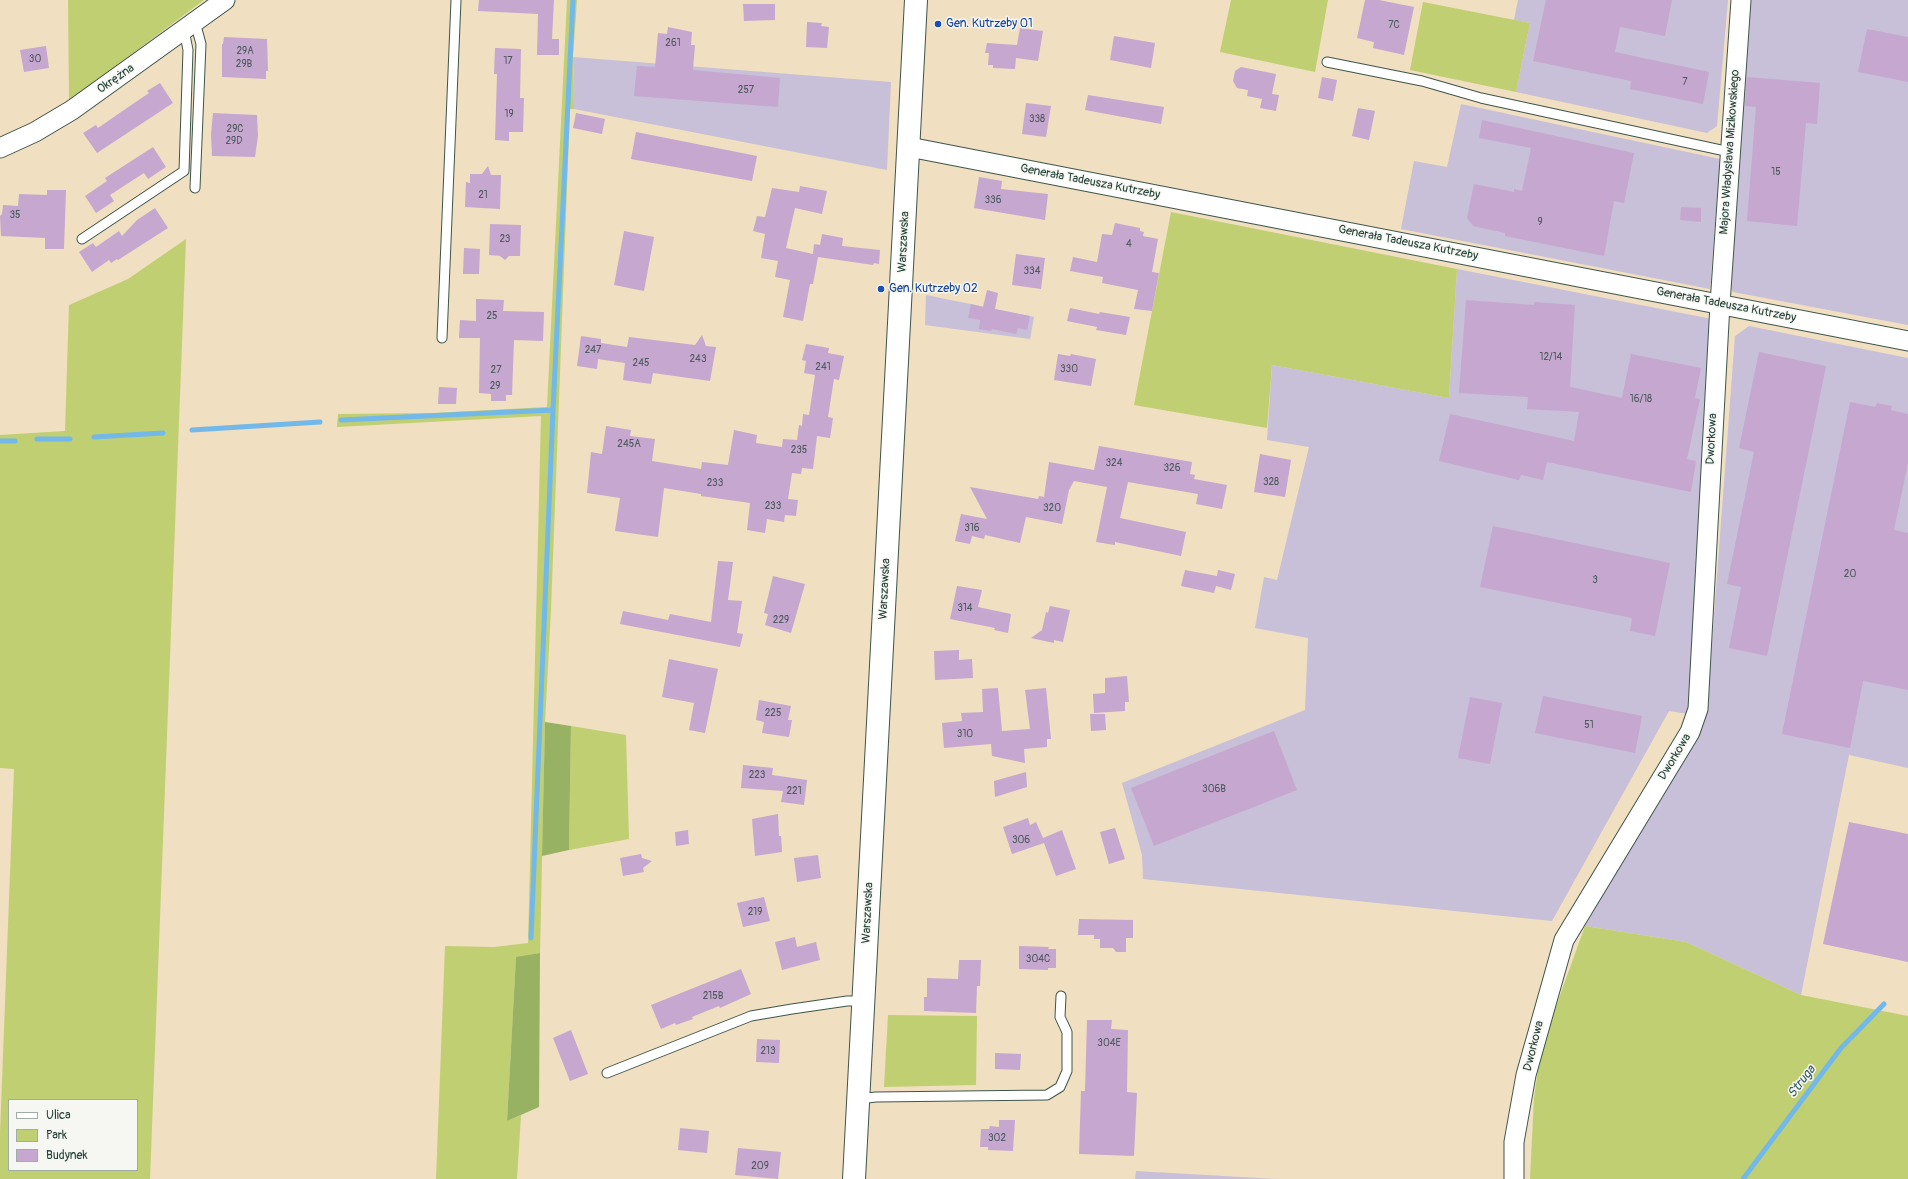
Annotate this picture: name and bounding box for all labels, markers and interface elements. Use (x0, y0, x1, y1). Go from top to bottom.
place label: Gen. Kutrzeby 01 (946, 17, 1033, 31)
marker: Gen. Kutrzeby 01 (933, 19, 943, 29)
house number: 7C (1388, 19, 1400, 31)
house number: 261 (665, 37, 681, 49)
house number: 29A (236, 45, 254, 57)
house number: 30 (29, 53, 41, 65)
house number: 17 (503, 55, 513, 67)
house number: 29B (236, 58, 252, 70)
street label: Okrężna (95, 61, 137, 97)
street label: Majora Władysława Mizikowskiego (1717, 69, 1743, 235)
house number: 7 (1682, 76, 1688, 88)
house number: 257 (738, 84, 754, 96)
house number: 19 (504, 108, 514, 120)
house number: 338 (1029, 113, 1045, 125)
house number: 29C (227, 123, 243, 135)
house number: 29D (225, 135, 243, 147)
street label: Generała Tadeusza Kutrzeby (1019, 161, 1161, 203)
house number: 15 (1771, 166, 1781, 178)
house number: 21 (478, 189, 488, 201)
house number: 336 (985, 194, 1001, 206)
house number: 35 (10, 209, 20, 221)
street label: Warszawska (895, 211, 913, 273)
house number: 9 (1537, 216, 1543, 228)
street label: Generała Tadeusza Kutrzeby (1337, 222, 1479, 264)
house number: 23 (500, 233, 510, 245)
house number: 4 (1126, 238, 1132, 250)
house number: 334 (1024, 265, 1040, 277)
place label: Gen. Kutrzeby 02 (889, 282, 978, 296)
marker: Gen. Kutrzeby 02 (876, 284, 886, 294)
street label: Generała Tadeusza Kutrzeby (1655, 284, 1797, 326)
house number: 25 (486, 310, 498, 322)
house number: 247 (585, 344, 601, 356)
house number: 12/14 (1540, 351, 1562, 363)
house number: 243 (690, 353, 706, 365)
house number: 245 (633, 357, 649, 369)
house number: 241 (815, 361, 831, 373)
house number: 330 (1060, 363, 1078, 375)
house number: 27 (491, 364, 501, 376)
house number: 29 (490, 380, 500, 392)
house number: 16/18 (1630, 393, 1652, 405)
street label: Dworkowa (1703, 413, 1721, 465)
house number: 245A (617, 438, 641, 450)
house number: 235 (791, 444, 807, 456)
house number: 324 (1106, 457, 1122, 469)
house number: 326 (1164, 462, 1180, 474)
house number: 328 (1263, 476, 1279, 488)
house number: 233 (707, 477, 723, 489)
house number: 233 (765, 500, 781, 512)
house number: 320 (1043, 502, 1061, 514)
house number: 316 (964, 522, 980, 534)
street label: Warszawska (876, 558, 894, 620)
house number: 20 (1844, 568, 1856, 580)
house number: 3 (1592, 574, 1598, 586)
house number: 314 (957, 602, 973, 614)
house number: 229 (773, 614, 789, 626)
house number: 225 (765, 707, 781, 719)
house number: 51 (1584, 719, 1594, 731)
house number: 310 (957, 728, 973, 740)
street label: Dworkowa (1656, 731, 1694, 783)
house number: 223 (749, 769, 765, 781)
house number: 306B (1202, 783, 1226, 795)
house number: 221 (786, 785, 802, 797)
house number: 306 (1012, 834, 1030, 846)
street label: Warszawska (859, 882, 877, 944)
house number: 219 (748, 906, 762, 918)
house number: 304C (1026, 953, 1050, 965)
house number: 215B (703, 990, 723, 1002)
street label: Dworkowa (1521, 1019, 1547, 1073)
house number: 304E (1097, 1037, 1121, 1049)
house number: 213 (760, 1045, 776, 1057)
water label: Struga (1785, 1063, 1819, 1101)
legend (8, 1099, 138, 1171)
text: Ulica (46, 1108, 71, 1123)
text: Park (46, 1128, 67, 1143)
house number: 302 (988, 1132, 1006, 1144)
text: Budynek (46, 1148, 88, 1163)
house number: 209 (751, 1160, 769, 1172)

